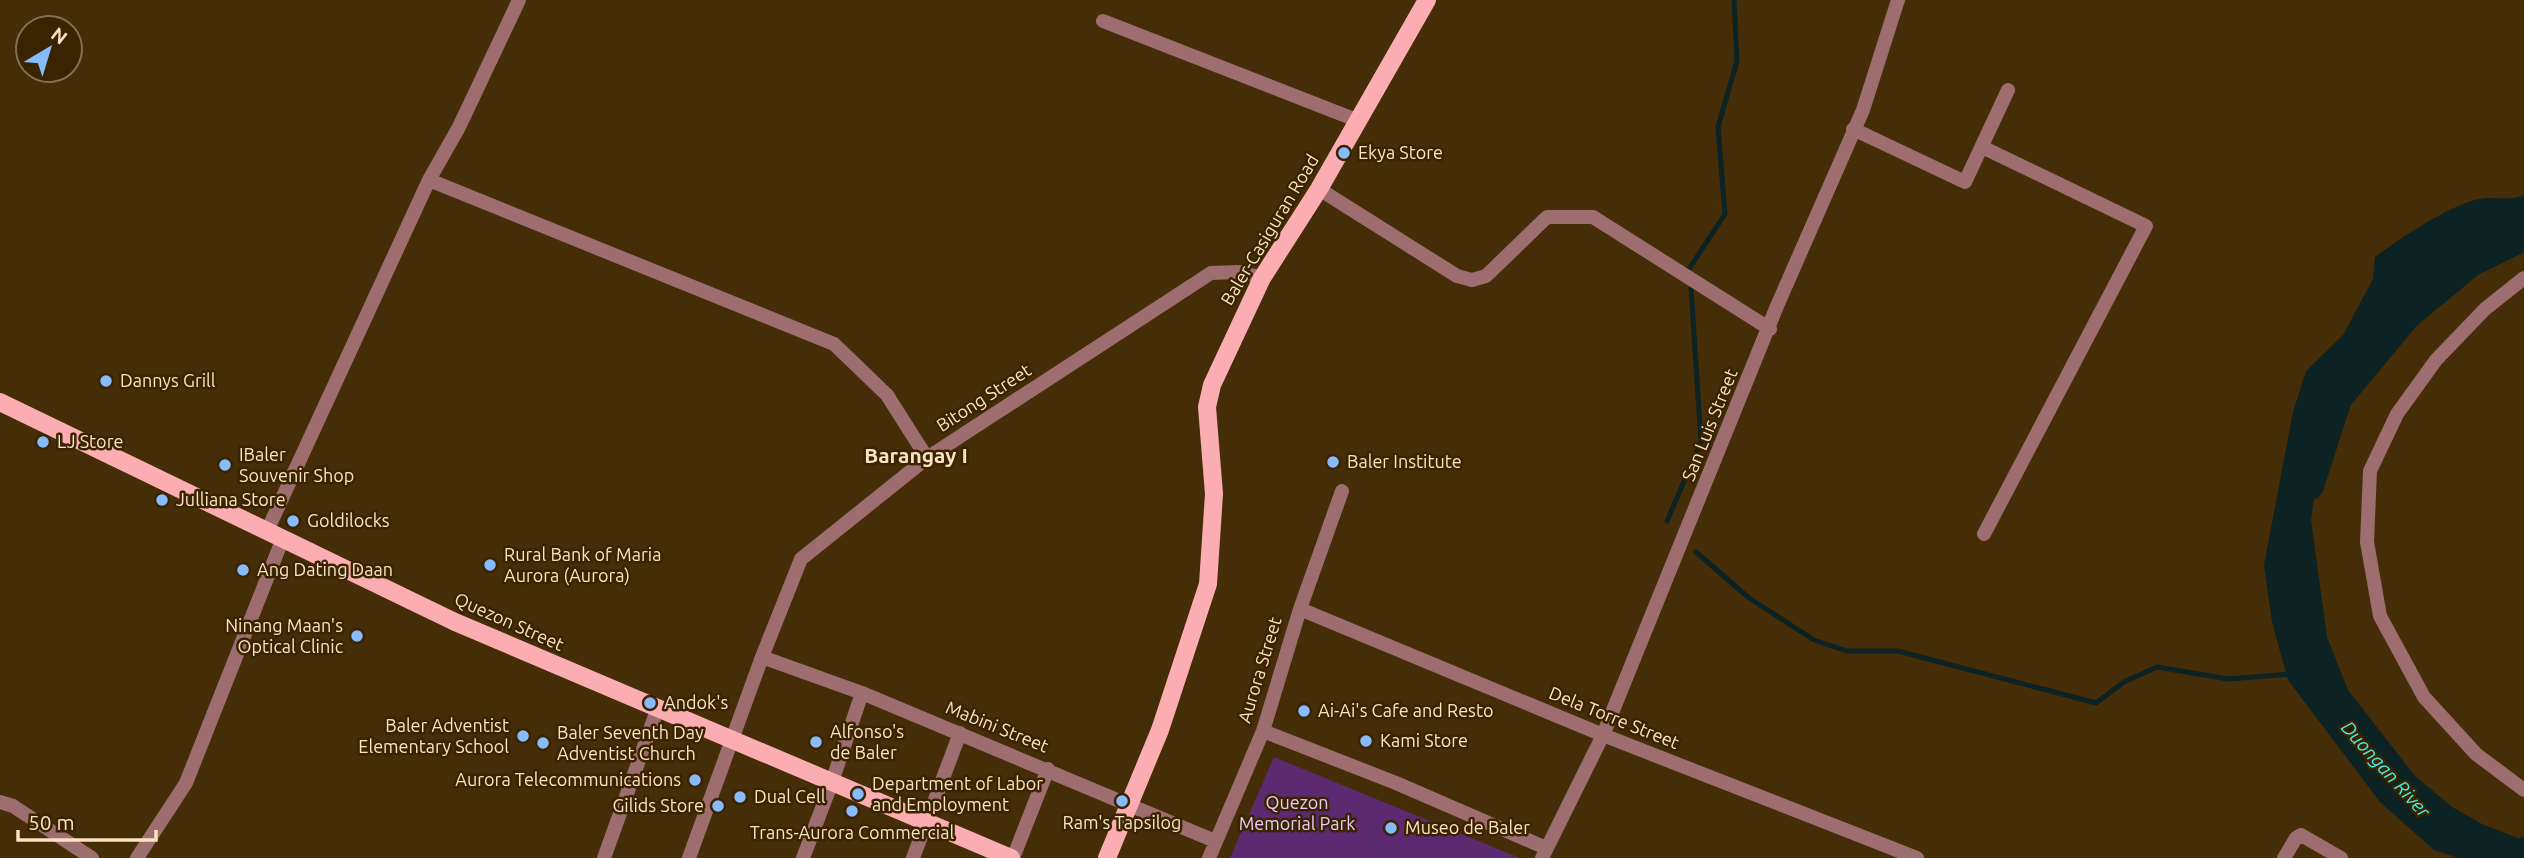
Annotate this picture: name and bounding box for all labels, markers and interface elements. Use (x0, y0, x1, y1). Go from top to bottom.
north arrow (14, 14, 84, 84)
text: N (47, 23, 72, 49)
place label: Ekya Store (1358, 142, 1443, 162)
marker: Ekya Store (1336, 145, 1352, 161)
street label: Baler-Casiguran Road (1216, 151, 1322, 308)
street label: Bitong Street (933, 359, 1034, 435)
street label: San Luis Street (1677, 366, 1741, 484)
place label: Dannys Grill (120, 370, 216, 390)
marker: Dannys Grill (98, 373, 114, 389)
place label: LJ Store (57, 431, 123, 451)
marker: LJ Store (35, 434, 51, 450)
district label: Barangay I (864, 443, 968, 467)
place label: IBaler Souvenir Shop (239, 444, 354, 485)
place label: Baler Institute (1347, 451, 1462, 471)
marker: Baler Institute (1325, 454, 1341, 470)
marker: IBaler Souvenir Shop (217, 457, 233, 473)
place label: Julliana Store (176, 489, 286, 509)
marker: Julliana Store (154, 492, 170, 508)
place label: Goldilocks (307, 510, 390, 530)
marker: Goldilocks (285, 513, 301, 529)
place label: Rural Bank of Maria Aurora (Aurora) (504, 544, 661, 586)
marker: Rural Bank of Maria Aurora (Aurora) (482, 557, 498, 573)
place label: Ang Dating Daan (257, 559, 393, 579)
marker: Ang Dating Daan (235, 562, 251, 578)
street label: Quezon Street (451, 588, 567, 655)
street label: Aurora Street (1233, 614, 1285, 725)
place label: Ninang Maan's Optical Clinic (225, 615, 343, 656)
marker: Ninang Maan's Optical Clinic (349, 628, 365, 644)
street label: Dela Torre Street (1546, 682, 1682, 752)
place label: Andok's (664, 692, 728, 712)
marker: Andok's (642, 695, 658, 711)
street label: Mabini Street (943, 696, 1052, 756)
place label: Ai-Ai's Cafe and Resto (1318, 700, 1494, 720)
marker: Ai-Ai's Cafe and Resto (1296, 703, 1312, 719)
place label: Baler Adventist Elementary School (358, 715, 509, 756)
water label: Duongan River (2337, 716, 2436, 822)
place label: Alfonso's de Baler (830, 721, 904, 762)
place label: Baler Seventh Day Adventist Church (557, 722, 704, 763)
marker: Baler Adventist Elementary School (515, 728, 531, 744)
place label: Kami Store (1380, 730, 1468, 750)
marker: Kami Store (1358, 733, 1374, 749)
marker: Alfonso's de Baler (808, 734, 824, 750)
marker: Baler Seventh Day Adventist Church (535, 735, 551, 751)
place label: Aurora Telecommunications (455, 769, 681, 789)
marker: Aurora Telecommunications (687, 772, 703, 788)
place label: Department of Labor and Employment (872, 773, 1043, 814)
place label: Dual Cell (754, 786, 826, 806)
marker: Department of Labor and Employment (850, 786, 866, 802)
marker: Dual Cell (732, 789, 748, 805)
park label: Quezon Memorial Park (1239, 792, 1355, 833)
marker: Ram's Tapsilog (1114, 793, 1130, 809)
place label: Gilids Store (612, 795, 704, 815)
scale bar (18, 798, 156, 842)
marker: Gilids Store (710, 798, 726, 814)
marker: Trans-Aurora Commercial (844, 803, 860, 819)
text: 50 m (28, 810, 75, 834)
place label: Ram's Tapsilog (1063, 812, 1181, 832)
place label: Museo de Baler (1405, 817, 1530, 837)
marker: Museo de Baler (1383, 820, 1399, 836)
place label: Trans-Aurora Commercial (750, 822, 954, 842)

